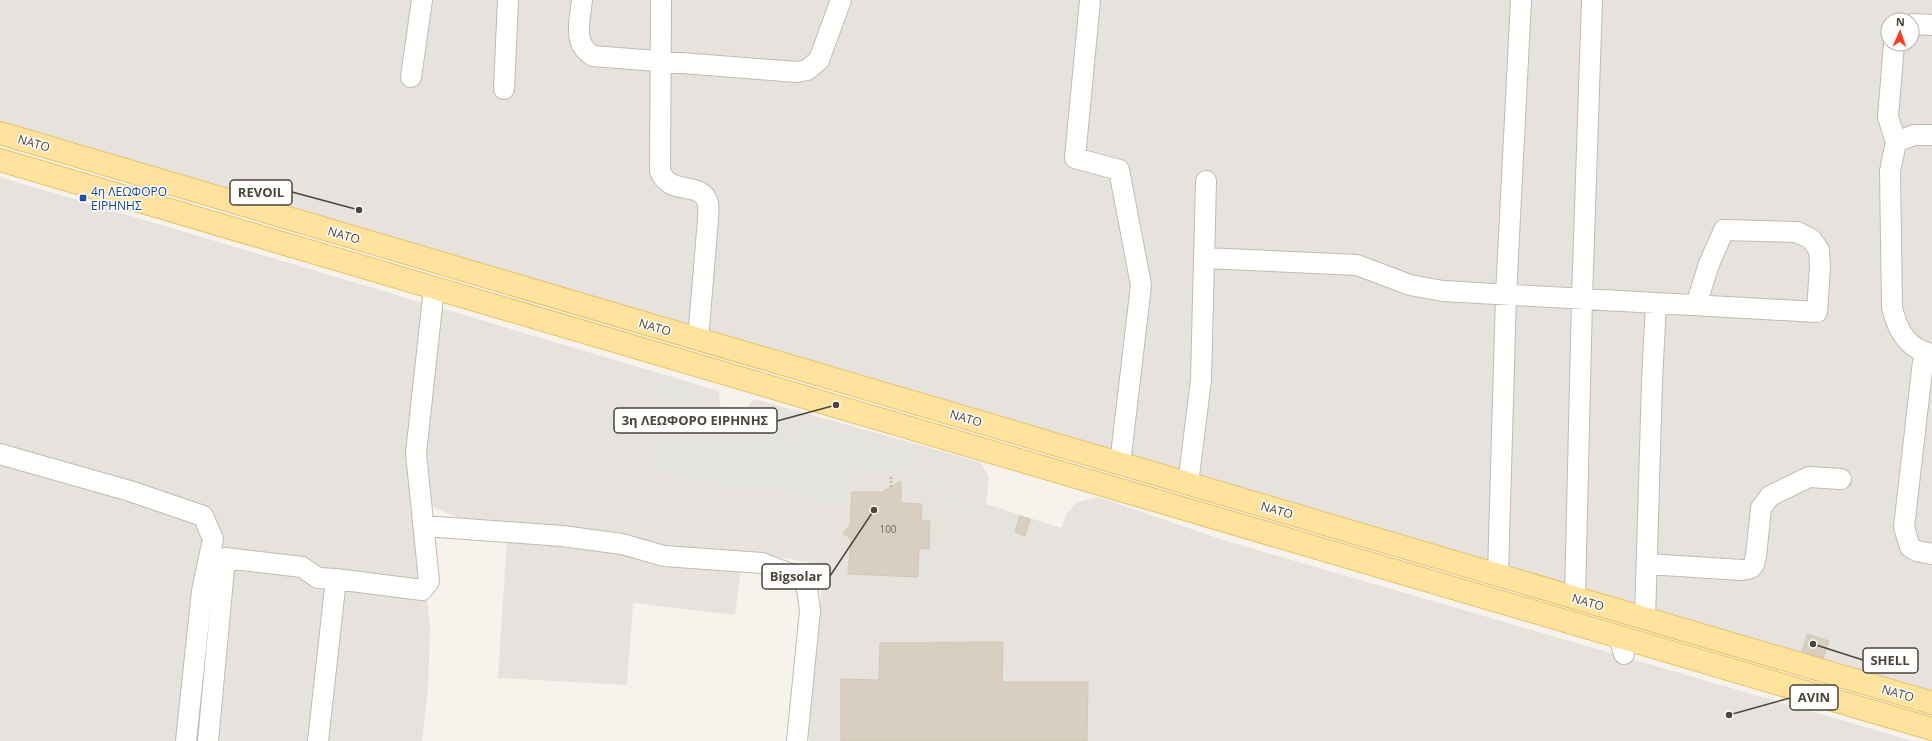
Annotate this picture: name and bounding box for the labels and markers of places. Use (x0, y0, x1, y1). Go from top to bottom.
callout: REVOIL (230, 180, 292, 205)
place label: 4η ΛΕΩΦΟΡΟ ΕΙΡΗΝΗΣ (91, 183, 167, 214)
marker: 4η ΛΕΩΦΟΡΟ ΕΙΡΗΝΗΣ (78, 193, 88, 203)
callout: 3η ΛΕΩΦΟΡΟ ΕΙΡΗΝΗΣ (614, 408, 777, 433)
callout: Bigsolar (762, 564, 830, 589)
callout: SHELL (1863, 648, 1918, 673)
callout: AVIN (1790, 685, 1838, 710)

